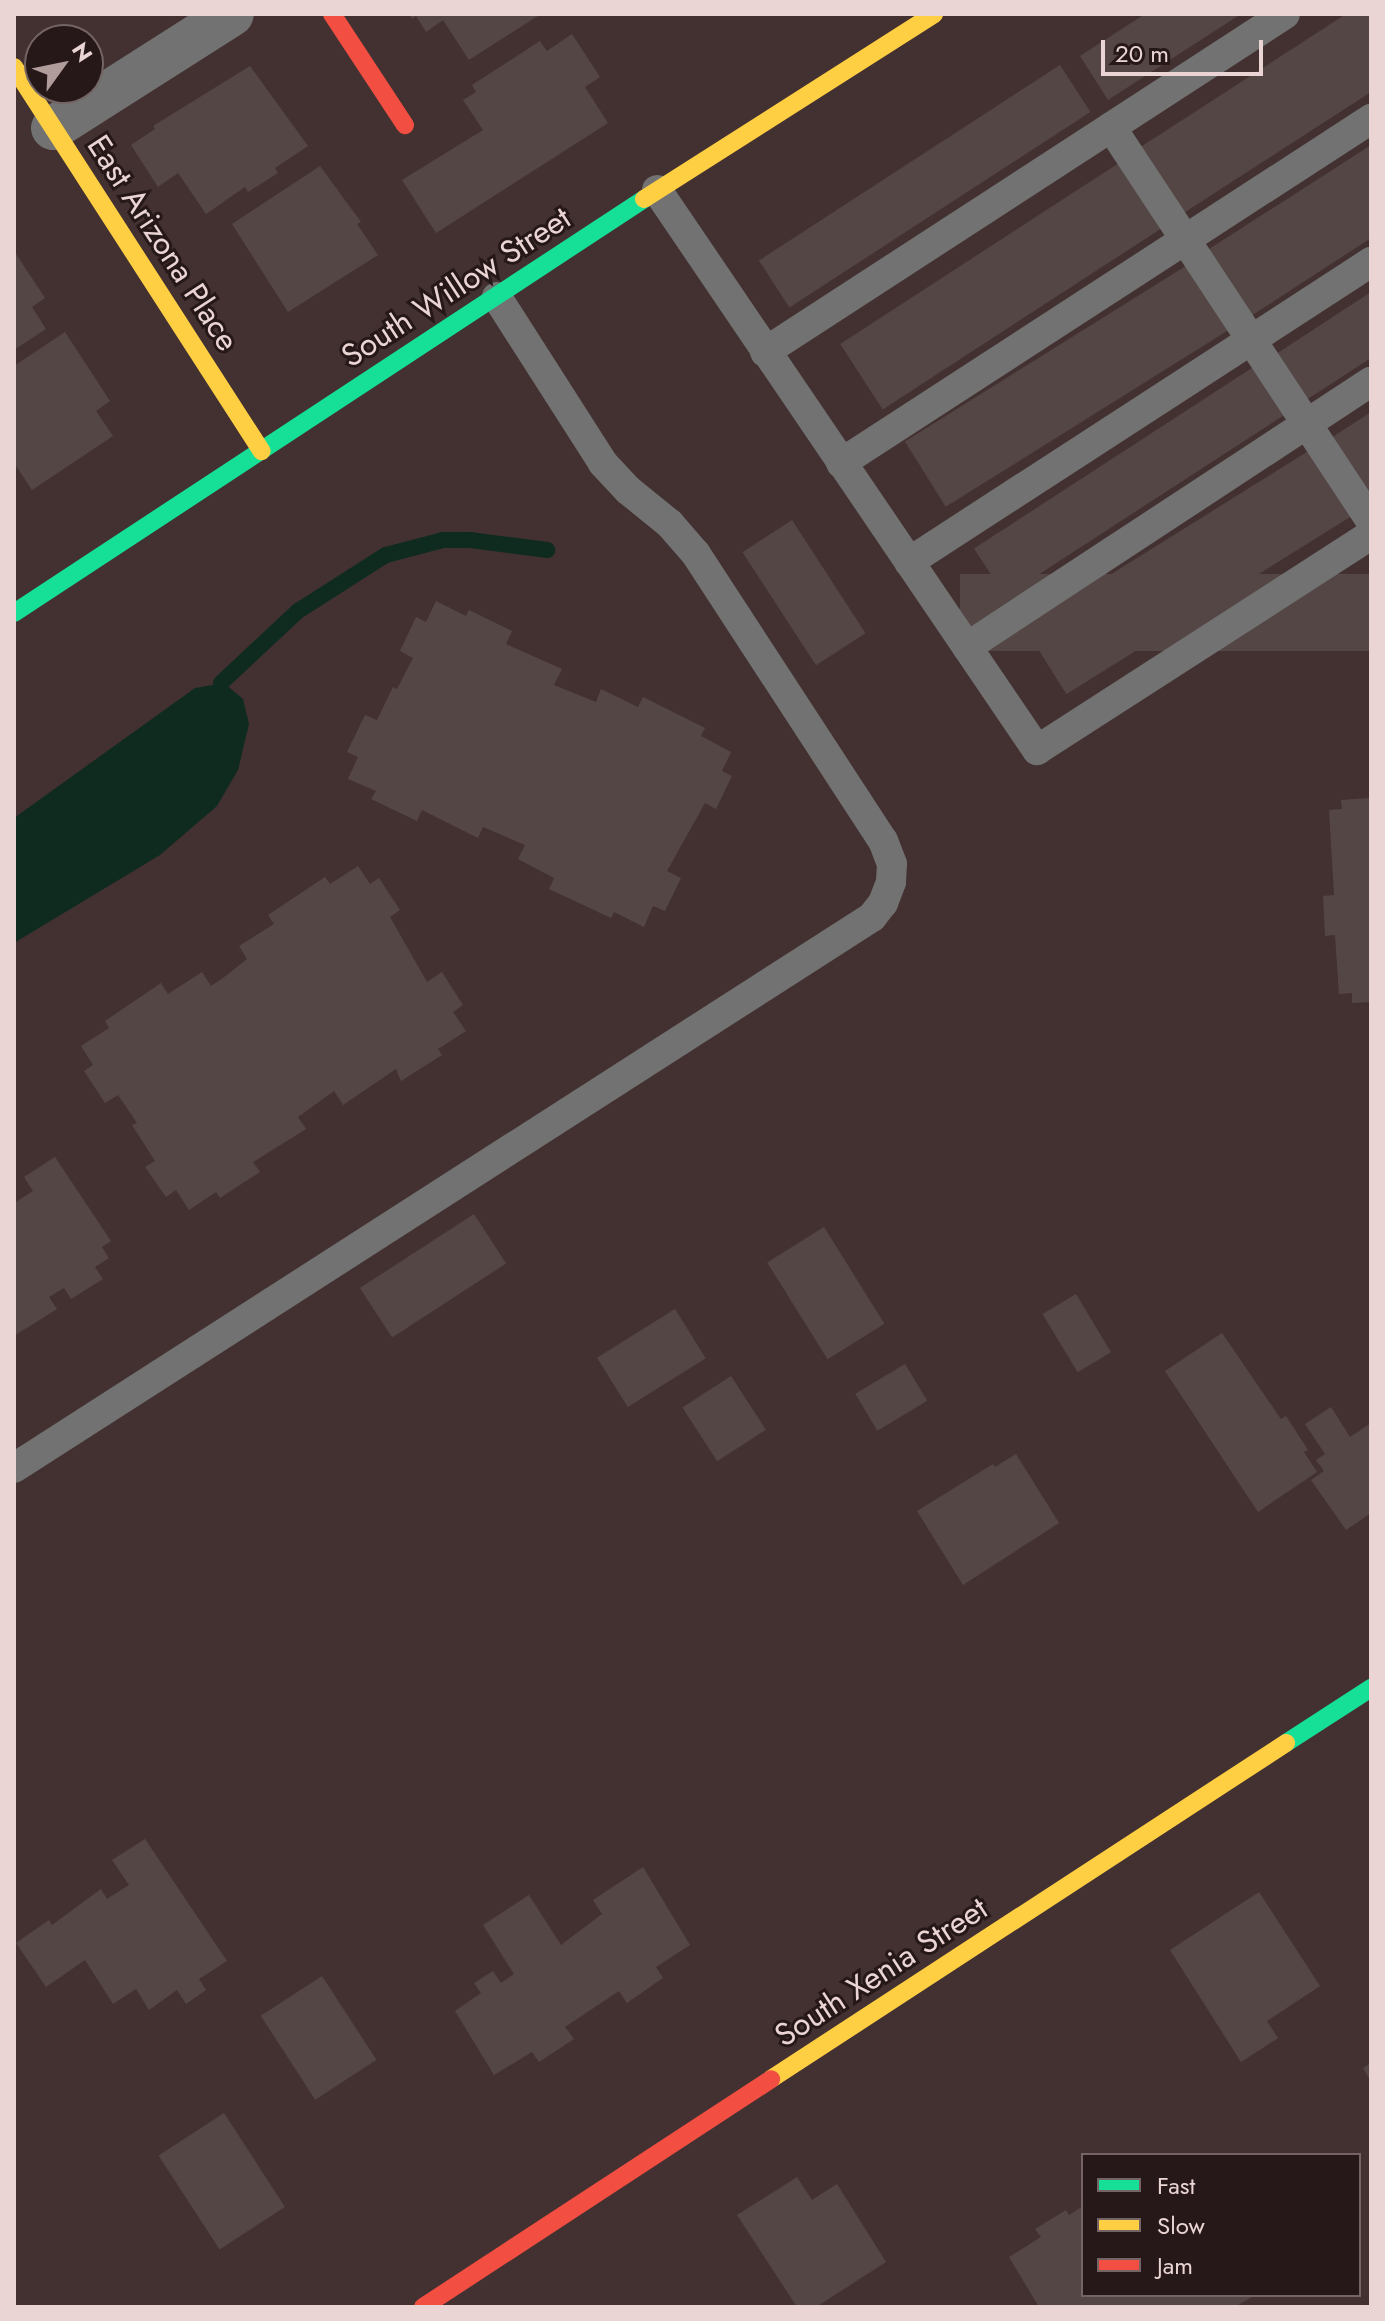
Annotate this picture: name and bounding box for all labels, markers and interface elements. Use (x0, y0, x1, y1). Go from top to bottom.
north arrow (24, 24, 104, 104)
scale bar (1105, 24, 1267, 74)
text: N (64, 36, 101, 68)
text: 20 m (1115, 36, 1169, 71)
street label: East Arizona Place (79, 128, 247, 358)
street label: South Willow Street (334, 199, 578, 375)
street label: South Xenia Street (768, 1889, 994, 2055)
legend (1081, 2153, 1361, 2297)
text: Fast (1157, 2168, 1195, 2203)
text: Slow (1157, 2208, 1205, 2243)
text: Jam (1157, 2248, 1193, 2283)

